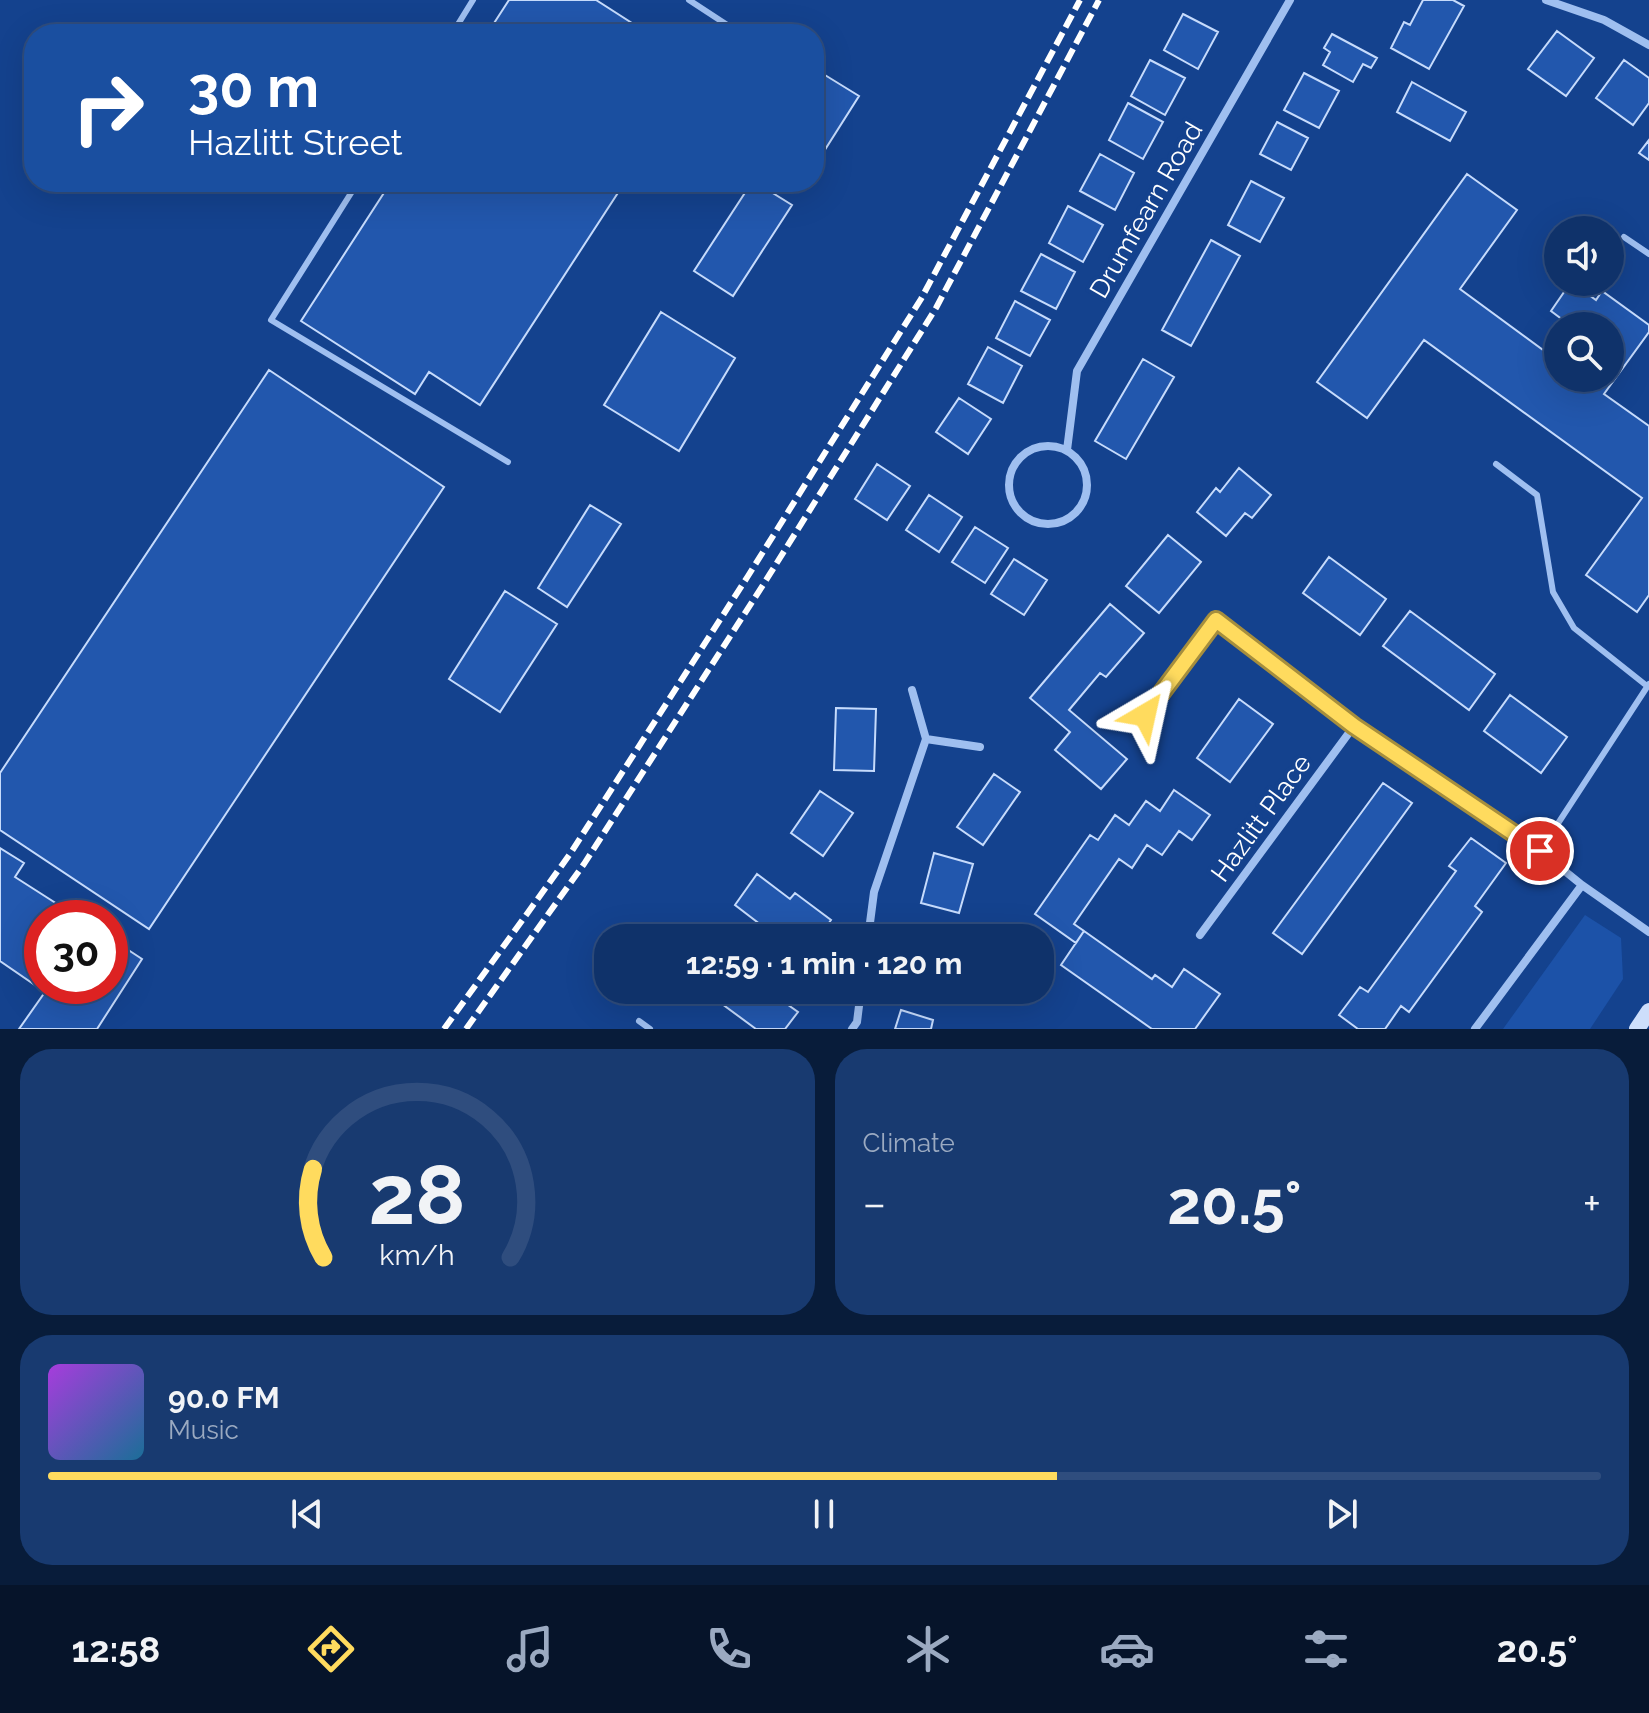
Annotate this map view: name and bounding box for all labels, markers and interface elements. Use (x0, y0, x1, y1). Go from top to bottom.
text: 30 m (188, 54, 319, 120)
icon: right (56, 56, 160, 160)
street label: Drumfearn Road (1084, 117, 1208, 303)
text: Hazlitt Street (188, 121, 402, 163)
map controls (1544, 216, 1624, 392)
button: sound (1544, 216, 1624, 296)
button: search (1544, 312, 1624, 392)
position arrow (1103, 673, 1187, 757)
street label: Hazlitt Place (1205, 749, 1317, 887)
pin (1506, 817, 1574, 885)
icon: arrive (1518, 829, 1562, 873)
speed limit sign: 30 (24, 900, 128, 1004)
text: 12:59 · 1 min · 120 m (686, 946, 962, 981)
text: Climate (863, 1128, 955, 1158)
text: 28 (369, 1146, 466, 1243)
text: 20.5° (1167, 1168, 1302, 1238)
text: − (863, 1178, 886, 1229)
text: + (1583, 1178, 1601, 1229)
text: km/h (380, 1238, 455, 1272)
text: 90.0 FM (168, 1380, 280, 1415)
text: Music (168, 1415, 239, 1445)
icon: previous (285, 1492, 329, 1536)
icon: pause (802, 1492, 846, 1536)
icon: next (1320, 1492, 1364, 1536)
icon: directions (303, 1621, 359, 1677)
icon: music (502, 1621, 558, 1677)
icon: phone (701, 1621, 757, 1677)
icon: climate (900, 1621, 956, 1677)
icon: car (1099, 1621, 1155, 1677)
icon: filters (1298, 1621, 1354, 1677)
text: 12:58 (71, 1628, 160, 1670)
text: 20.5° (1497, 1628, 1577, 1670)

